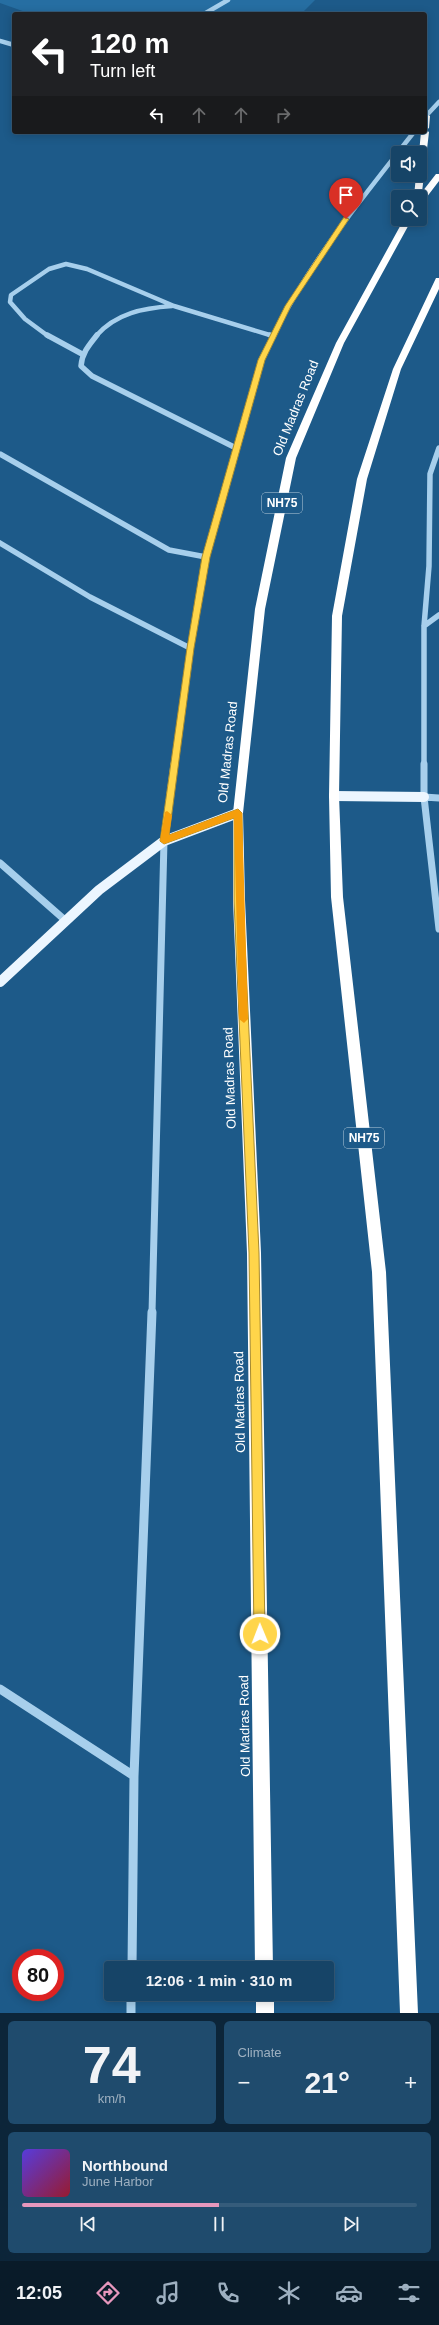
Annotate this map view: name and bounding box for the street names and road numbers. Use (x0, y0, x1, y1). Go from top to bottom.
street label: Old Madras Road (269, 358, 322, 458)
road number: NH75 (262, 493, 302, 513)
street label: Old Madras Road (215, 701, 240, 804)
street label: Old Madras Road (220, 1027, 239, 1129)
road number: NH75 (344, 1128, 384, 1148)
street label: Old Madras Road (231, 1351, 248, 1453)
street label: Old Madras Road (236, 1675, 253, 1777)

